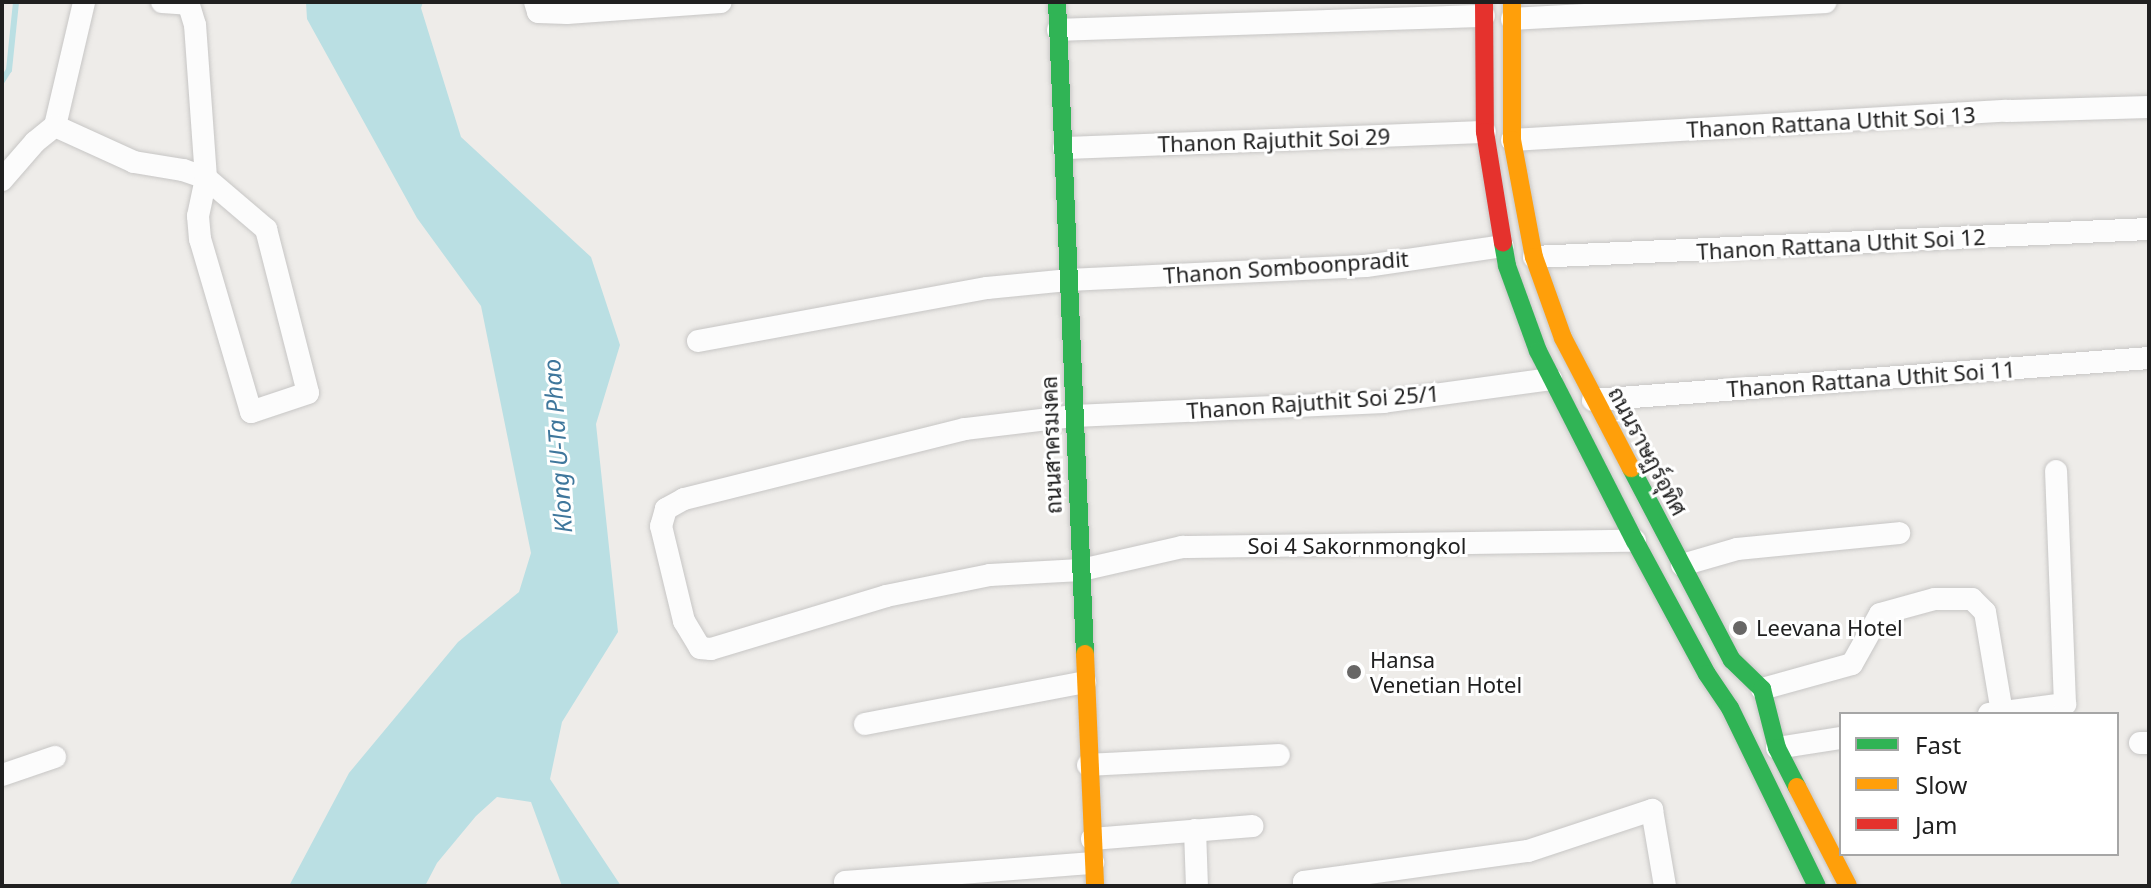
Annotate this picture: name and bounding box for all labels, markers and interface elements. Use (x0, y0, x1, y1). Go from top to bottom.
street label: Thanon Rattana Uthit Soi 13 (1686, 101, 1976, 143)
street label: Thanon Rajuthit Soi 29 (1157, 123, 1391, 157)
street label: Thanon Rattana Uthit Soi 12 (1696, 223, 1986, 265)
street label: Thanon Somboonpradit (1162, 245, 1410, 289)
street label: Thanon Rattana Uthit Soi 11 (1726, 356, 2016, 402)
water label: Klong U-Ta Phao (537, 358, 577, 534)
street label: ถนนสาครมงคล (1035, 376, 1067, 514)
street label: Thanon Rajuthit Soi 25/1 (1186, 380, 1440, 424)
street label: ถนนราษฏร์อุทิศ (1603, 382, 1693, 520)
street label: Soi 4 Sakornmongkol (1248, 533, 1466, 559)
place label: Leevana Hotel (1756, 615, 1903, 641)
marker: Leevana Hotel (1731, 619, 1749, 637)
place label: Hansa Venetian Hotel (1370, 646, 1522, 698)
marker: Hansa Venetian Hotel (1345, 663, 1363, 681)
legend (1839, 712, 2119, 856)
text: Fast (1915, 728, 1961, 761)
text: Slow (1915, 768, 1967, 801)
text: Jam (1915, 808, 1957, 841)

